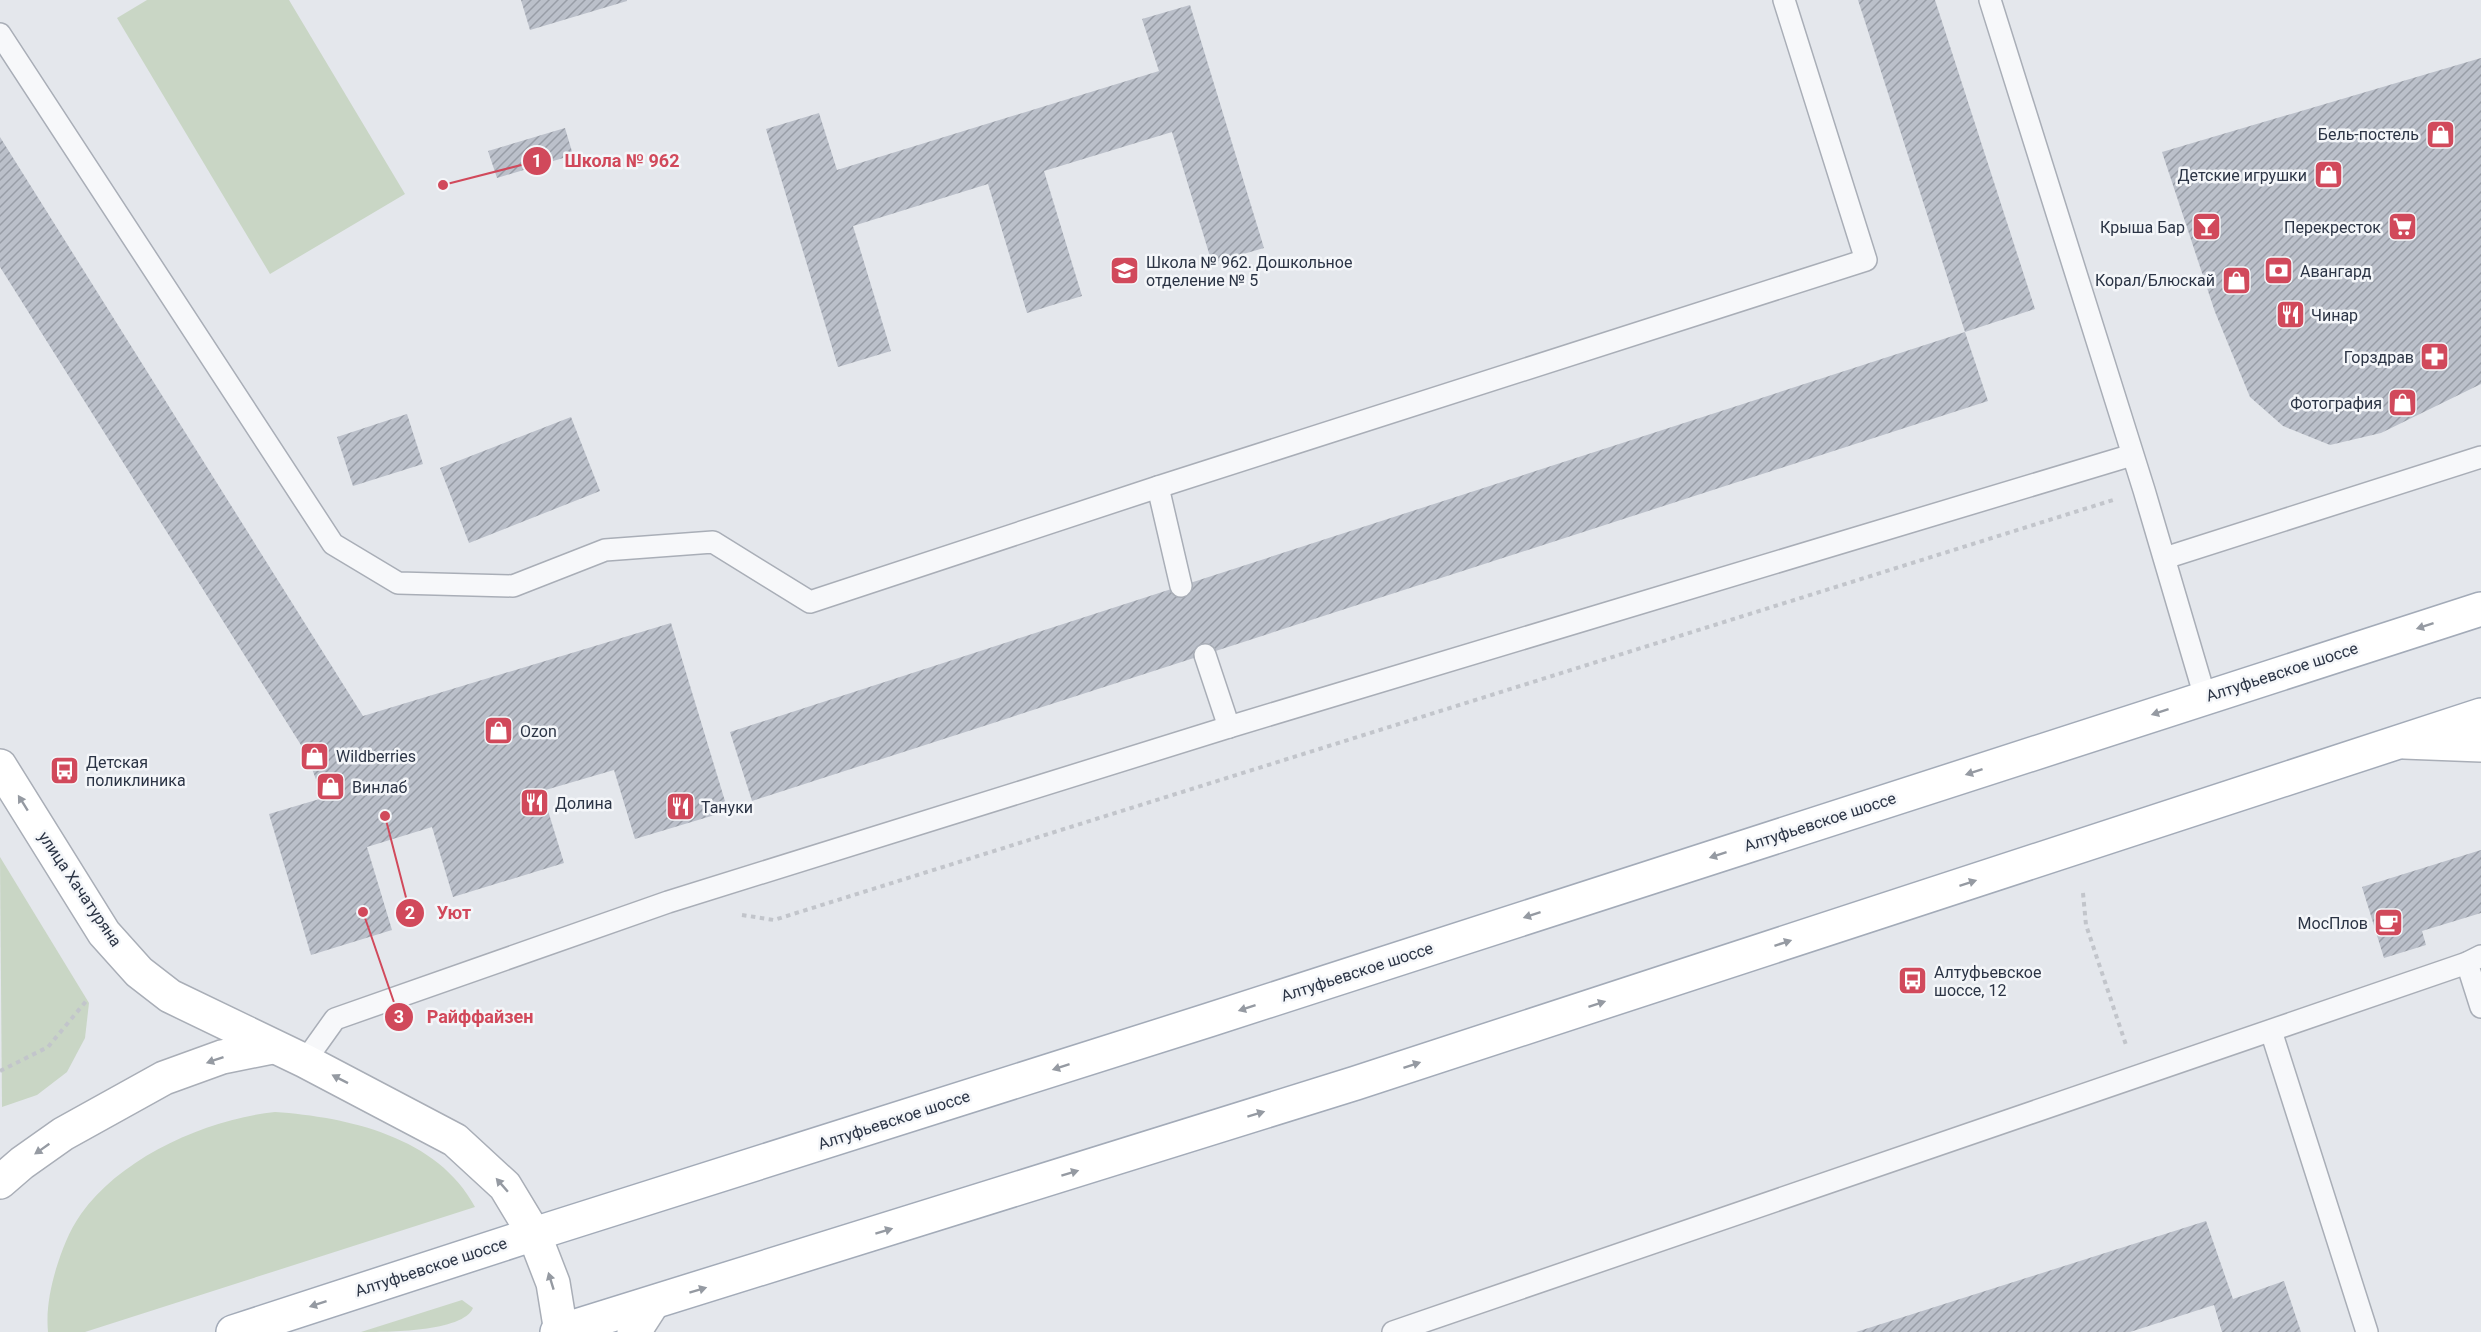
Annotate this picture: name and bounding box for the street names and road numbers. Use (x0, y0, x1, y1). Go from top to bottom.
street label: Алтуфьевское шоссе (2204, 638, 2360, 706)
street label: Алтуфьевское шоссе (1742, 788, 1898, 856)
street label: улица Хачатуряна (34, 828, 126, 950)
street label: Алтуфьевское шоссе (1279, 938, 1435, 1006)
street label: Алтуфьевское шоссе (816, 1086, 972, 1154)
street label: Алтуфьевское шоссе (353, 1233, 509, 1301)

